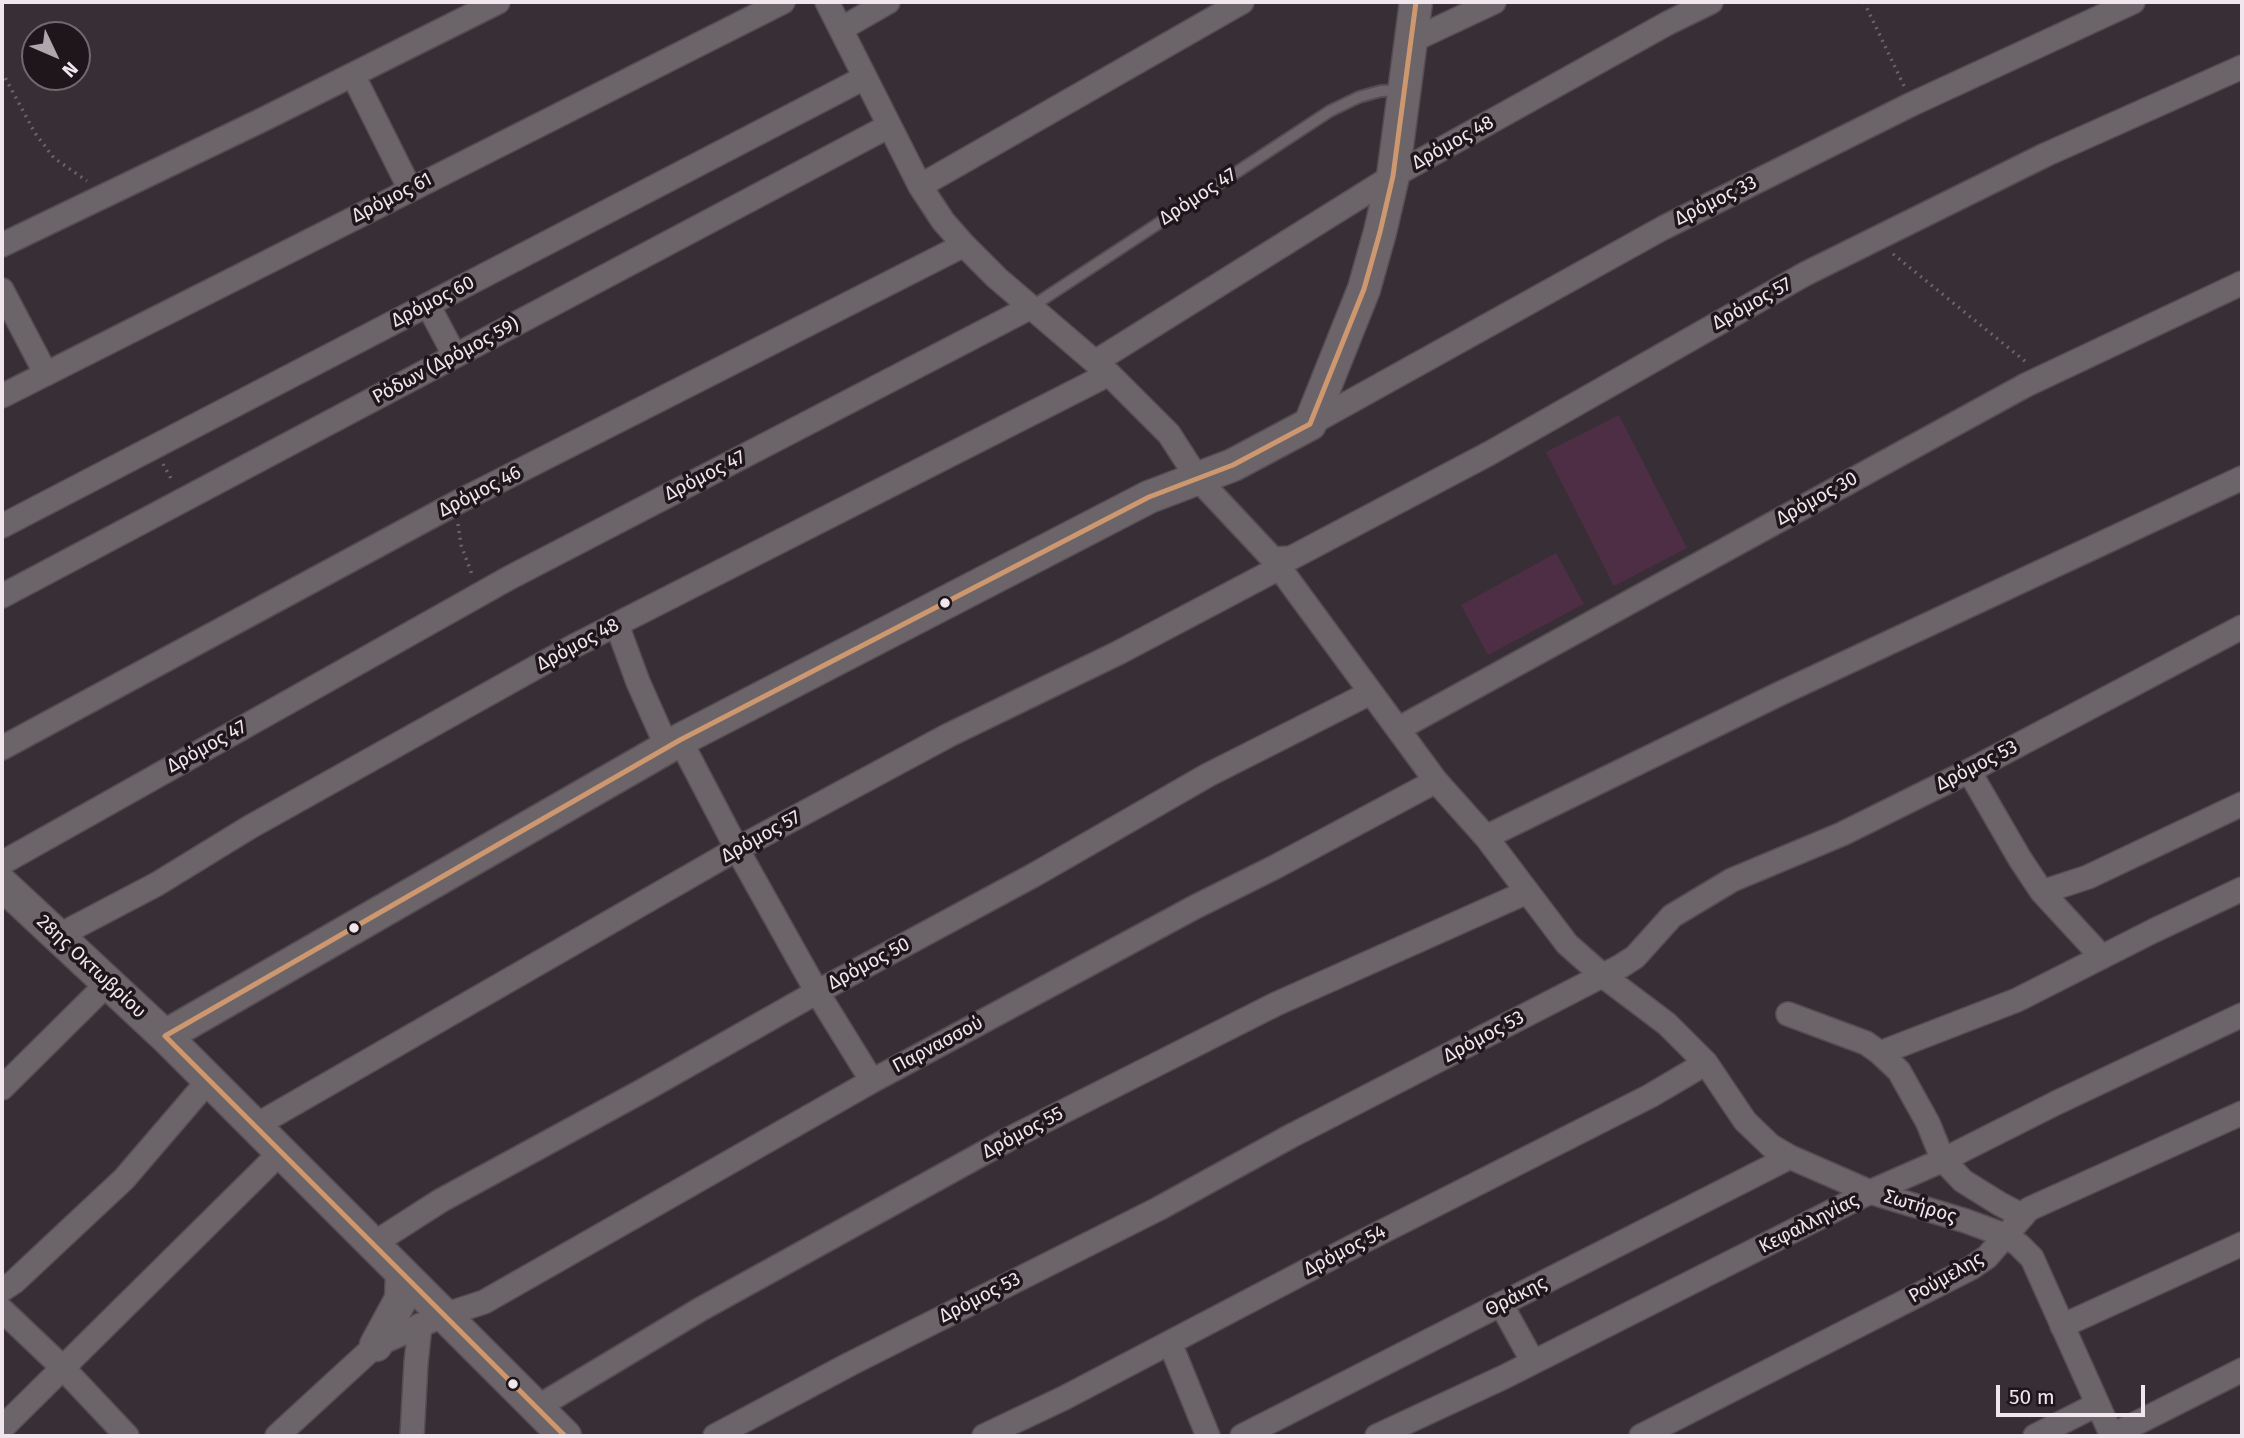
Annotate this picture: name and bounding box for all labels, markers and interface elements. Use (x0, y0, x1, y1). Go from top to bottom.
north arrow (21, 21, 91, 91)
text: N (57, 57, 83, 82)
street label: Δρόμος 48 (1408, 111, 1498, 175)
street label: Δρόμος 47 (1155, 164, 1241, 230)
street label: Δρόμος 61 (348, 168, 436, 228)
street label: Δρόμος 33 (1671, 171, 1761, 231)
street label: Δρόμος 60 (388, 271, 478, 333)
street label: Δρόμος 57 (1708, 273, 1796, 335)
street label: Ρόδων (Δρόμος 59) (369, 313, 523, 409)
street label: Δρόμος 47 (661, 446, 749, 506)
street label: Δρόμος 46 (435, 461, 525, 523)
street label: Δρόμος 30 (1772, 467, 1862, 531)
unlabelled marker (938, 596, 952, 610)
street label: Δρόμος 48 (533, 614, 623, 676)
street label: Δρόμος 47 (163, 716, 251, 778)
street label: Δρόμος 53 (1932, 736, 2022, 796)
street label: Δρόμος 57 (717, 806, 805, 868)
street label: 28ης Οκτωβρίου (32, 911, 150, 1023)
unlabelled marker (347, 921, 361, 935)
street label: Δρόμος 50 (824, 933, 914, 995)
street label: Δρόμος 53 (1440, 1006, 1528, 1068)
street label: Παρνασσού (889, 1012, 987, 1078)
street label: Δρόμος 55 (979, 1102, 1067, 1164)
street label: Σωτήρος (1881, 1185, 1959, 1229)
street label: Κεφαλληνίας (1755, 1189, 1863, 1259)
street label: Δρόμος 54 (1300, 1221, 1390, 1281)
street label: Ρούμελης (1905, 1248, 1987, 1308)
street label: Δρόμος 53 (935, 1268, 1025, 1328)
street label: Θράκης (1482, 1272, 1550, 1322)
scale bar (1999, 1372, 2148, 1416)
unlabelled marker (506, 1377, 520, 1391)
text: 50 m (2009, 1384, 2055, 1410)

